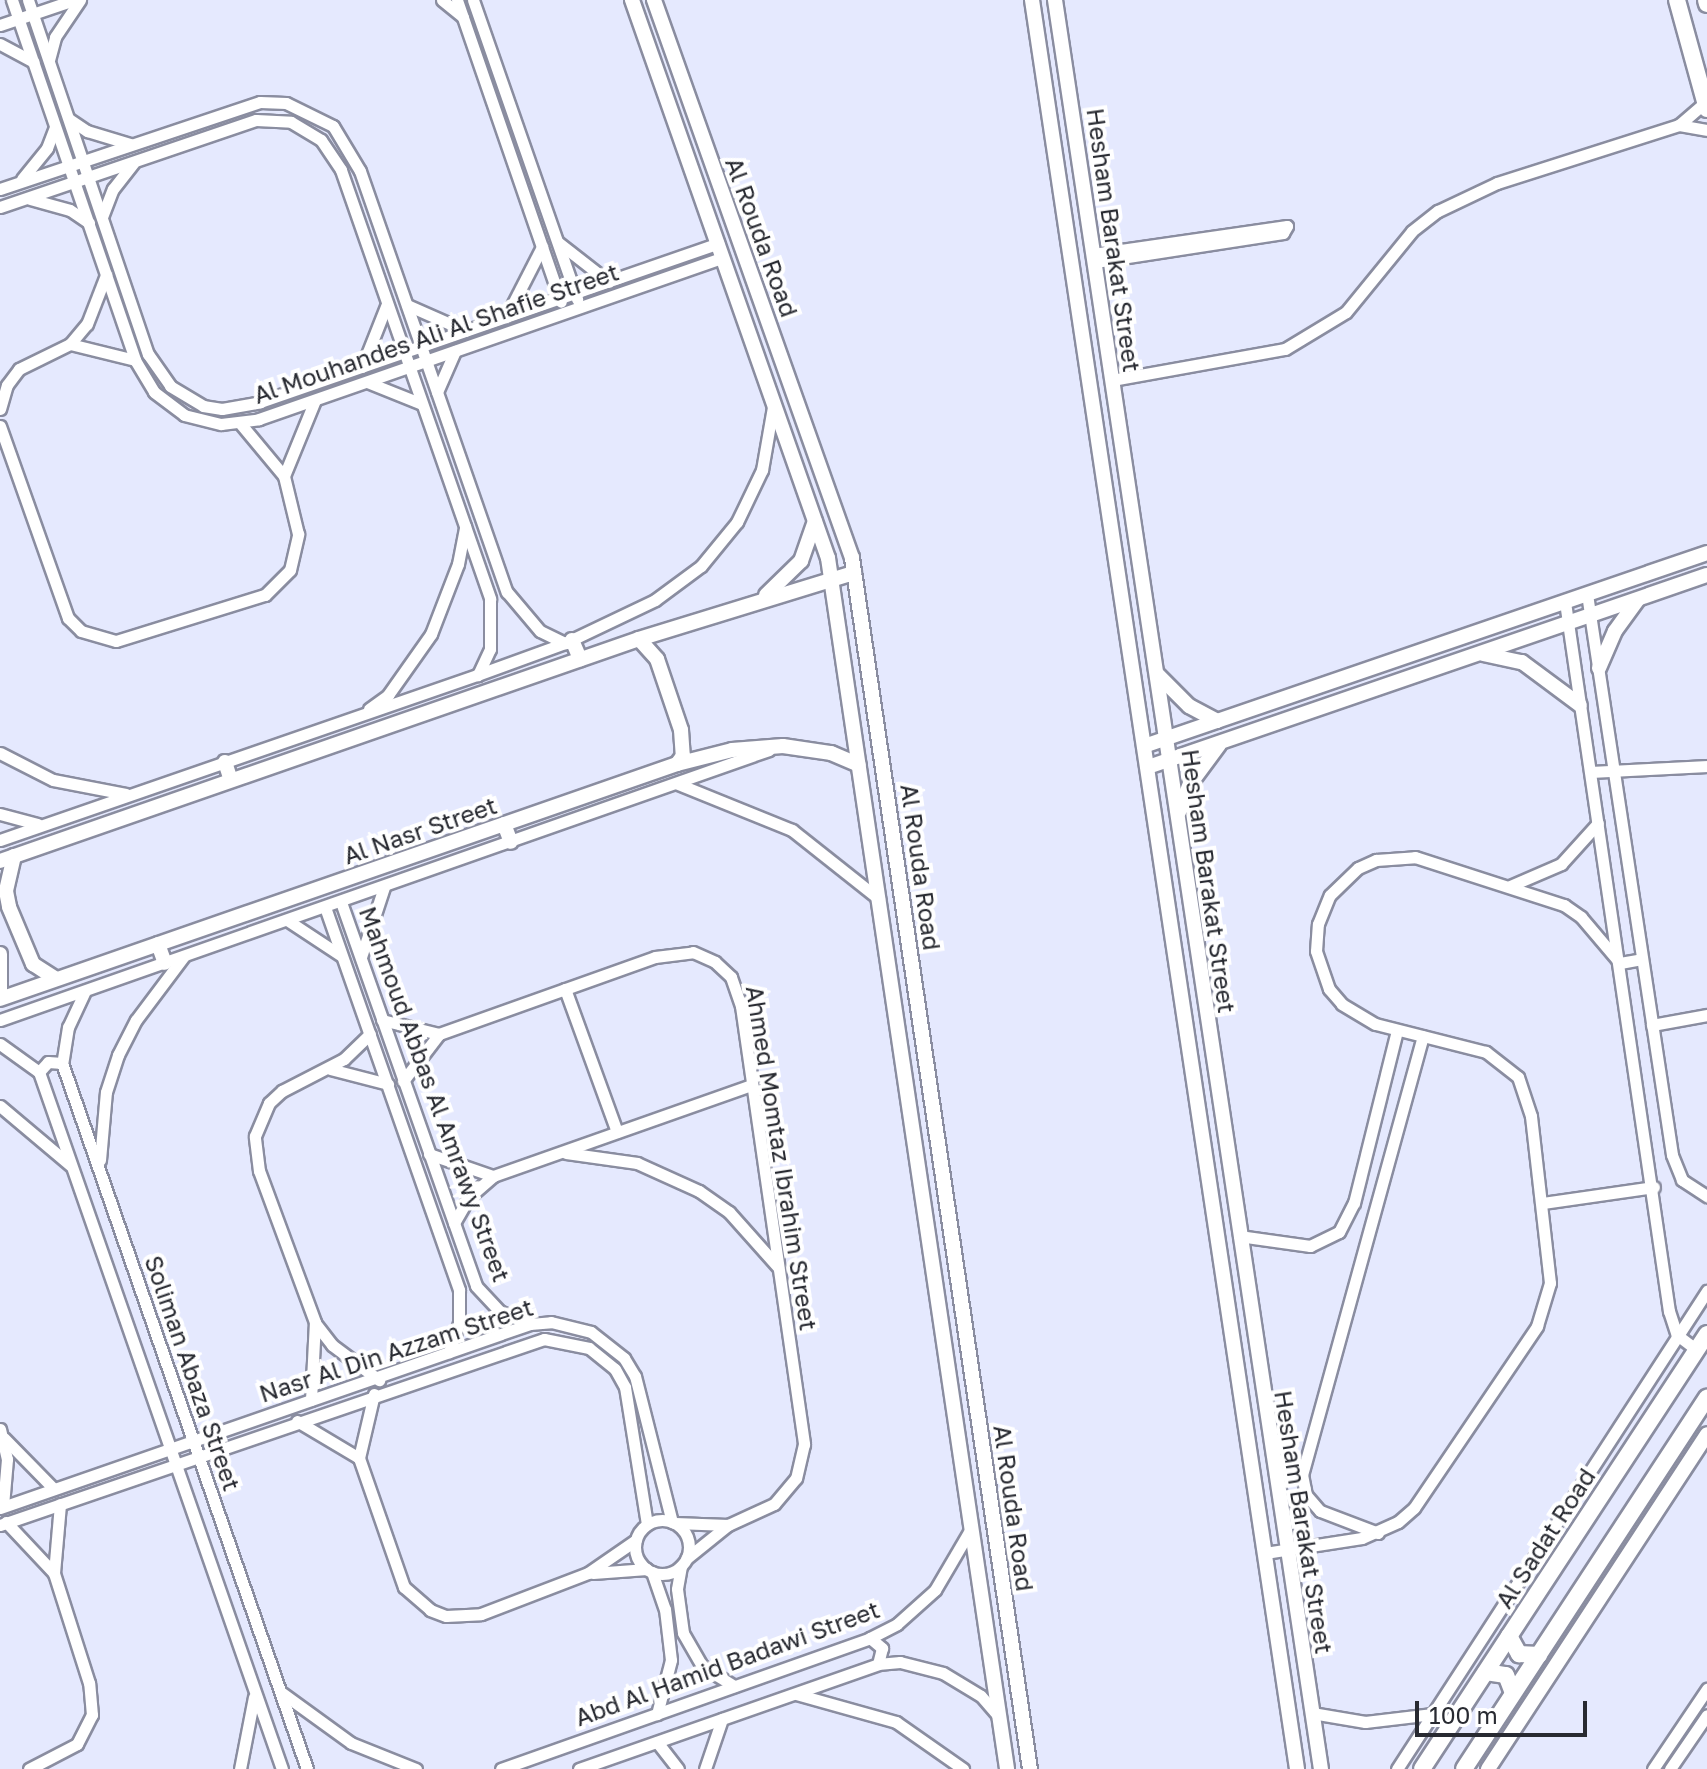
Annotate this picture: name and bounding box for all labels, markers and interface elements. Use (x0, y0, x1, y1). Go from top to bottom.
street label: Hesham Barakat Street (1081, 106, 1147, 374)
street label: Al Rouda Road (720, 153, 804, 321)
street label: Al Mouhandes Ali Al Shafie Street (250, 257, 622, 409)
street label: Hesham Barakat Street (1176, 747, 1242, 1015)
street label: Al Rouda Road (895, 782, 947, 952)
street label: Al Nasr Street (340, 790, 500, 870)
street label: Mahmoud Abbas Al Amrawy Street (354, 902, 516, 1286)
street label: Ahmed Momtaz Ibrahim Street (741, 984, 823, 1332)
street label: Soliman Abaza Street (139, 1252, 247, 1494)
street label: Nasr Al Din Azzam Street (256, 1292, 536, 1408)
street label: Hesham Barakat Street (1269, 1388, 1339, 1656)
street label: Al Rouda Road (988, 1423, 1040, 1593)
street label: Al Sadat Road (1489, 1463, 1601, 1613)
street label: Abd Al Hamid Badawi Street (571, 1594, 883, 1732)
scale bar (1419, 1685, 1591, 1735)
text: 100 m (1429, 1700, 1498, 1729)

